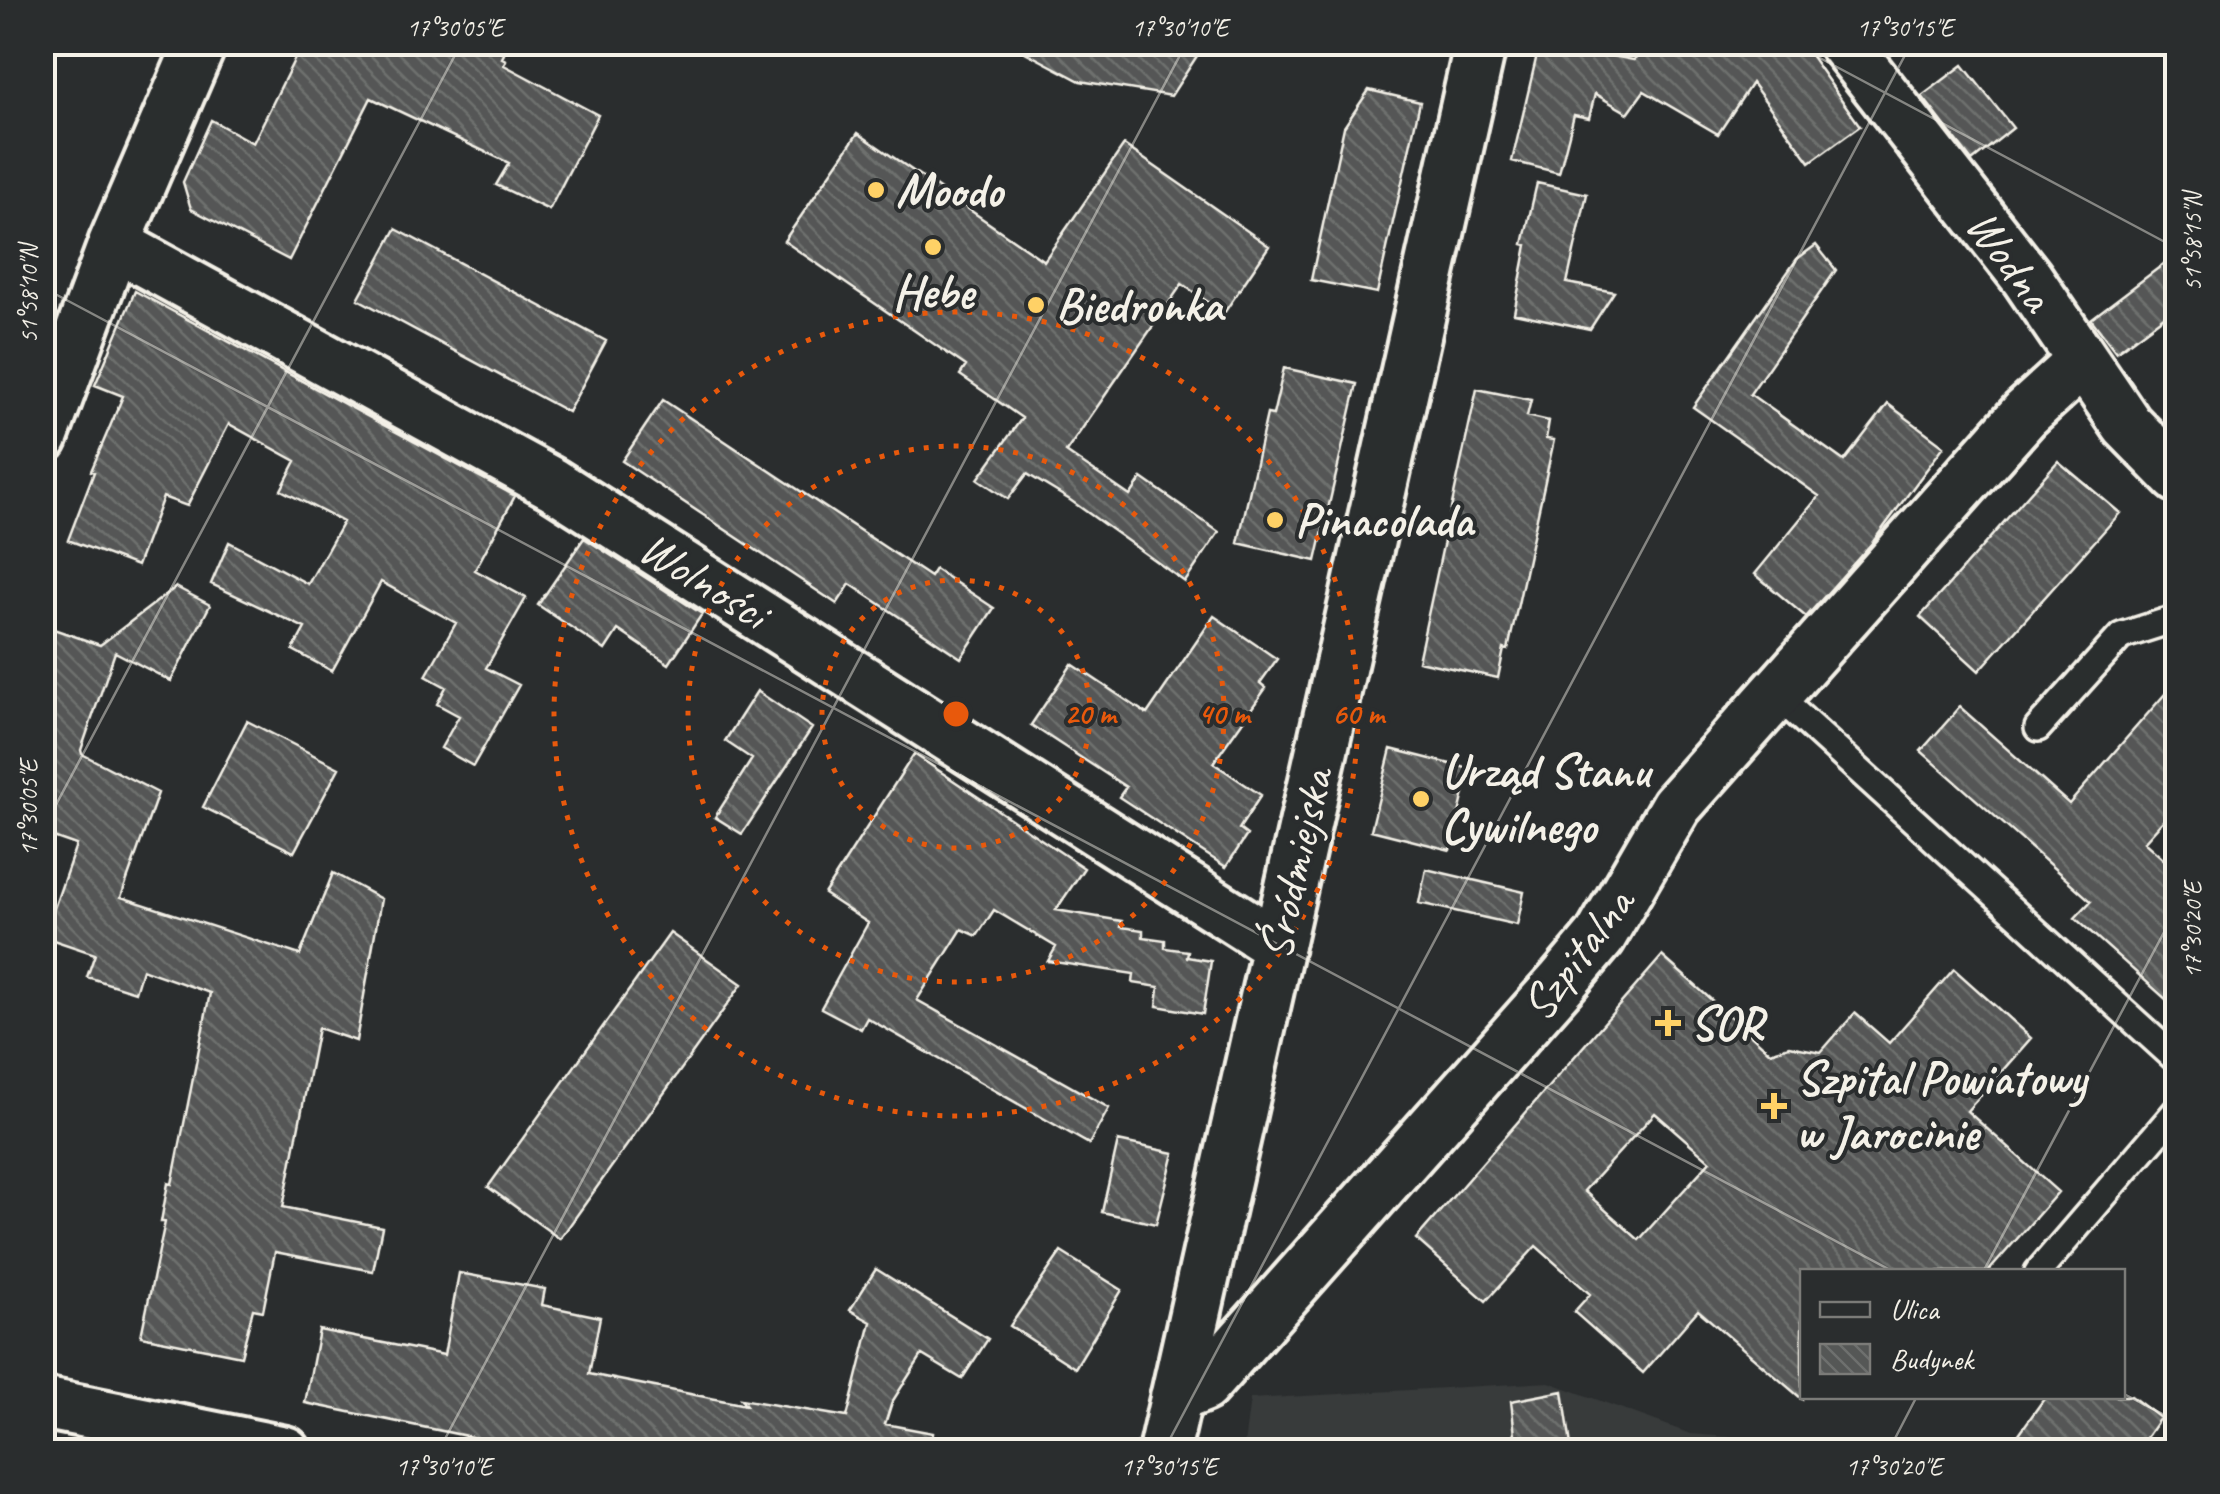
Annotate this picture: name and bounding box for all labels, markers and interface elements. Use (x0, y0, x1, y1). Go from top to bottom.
text: 17°30'05"E (407, 12, 506, 44)
text: 17°30'10"E (1132, 12, 1231, 44)
text: 17°30'15"E (1857, 12, 1956, 44)
place label: Moodo (896, 160, 1006, 220)
marker: Moodo (865, 179, 887, 201)
text: 51°58'15"N (2177, 189, 2209, 291)
street label: Wodna (1953, 197, 2069, 325)
marker: Hebe (922, 236, 944, 258)
text: 51°58'10"N (13, 241, 45, 343)
place label: Hebe (893, 262, 977, 322)
place label: Biedronka (1056, 275, 1226, 335)
marker: Biedronka (1025, 294, 1047, 316)
place label: Pinacolada (1295, 490, 1476, 550)
marker: Pinacolada (1264, 509, 1286, 531)
street label: Wolności (629, 517, 784, 645)
text: 20 m (1064, 695, 1119, 733)
text: 40 m (1198, 695, 1253, 733)
text: 60 m (1332, 695, 1387, 733)
centre of rings (938, 696, 974, 732)
place label: Urząd Stanu Cywilnego (1441, 741, 1654, 856)
text: 17°30'05"E (13, 757, 45, 856)
street label: Śródmiejska (1244, 759, 1347, 965)
marker: Urząd Stanu Cywilnego (1410, 788, 1432, 810)
street label: Szpitalna (1508, 872, 1649, 1032)
text: 17°30'20"E (2177, 879, 2209, 978)
place label: SOR (1690, 993, 1768, 1053)
marker: SOR (1655, 1010, 1681, 1036)
place label: Szpital Powiatowy w Jarocinie (1796, 1048, 2090, 1163)
marker: Szpital Powiatowy w Jarocinie (1761, 1093, 1787, 1119)
legend (1800, 1269, 2125, 1399)
text: Ulica (1890, 1290, 1941, 1328)
text: Budynek (1890, 1340, 1975, 1378)
text: 17°30'10"E (396, 1451, 495, 1483)
text: 17°30'15"E (1121, 1451, 1220, 1483)
text: 17°30'20"E (1846, 1451, 1945, 1483)

